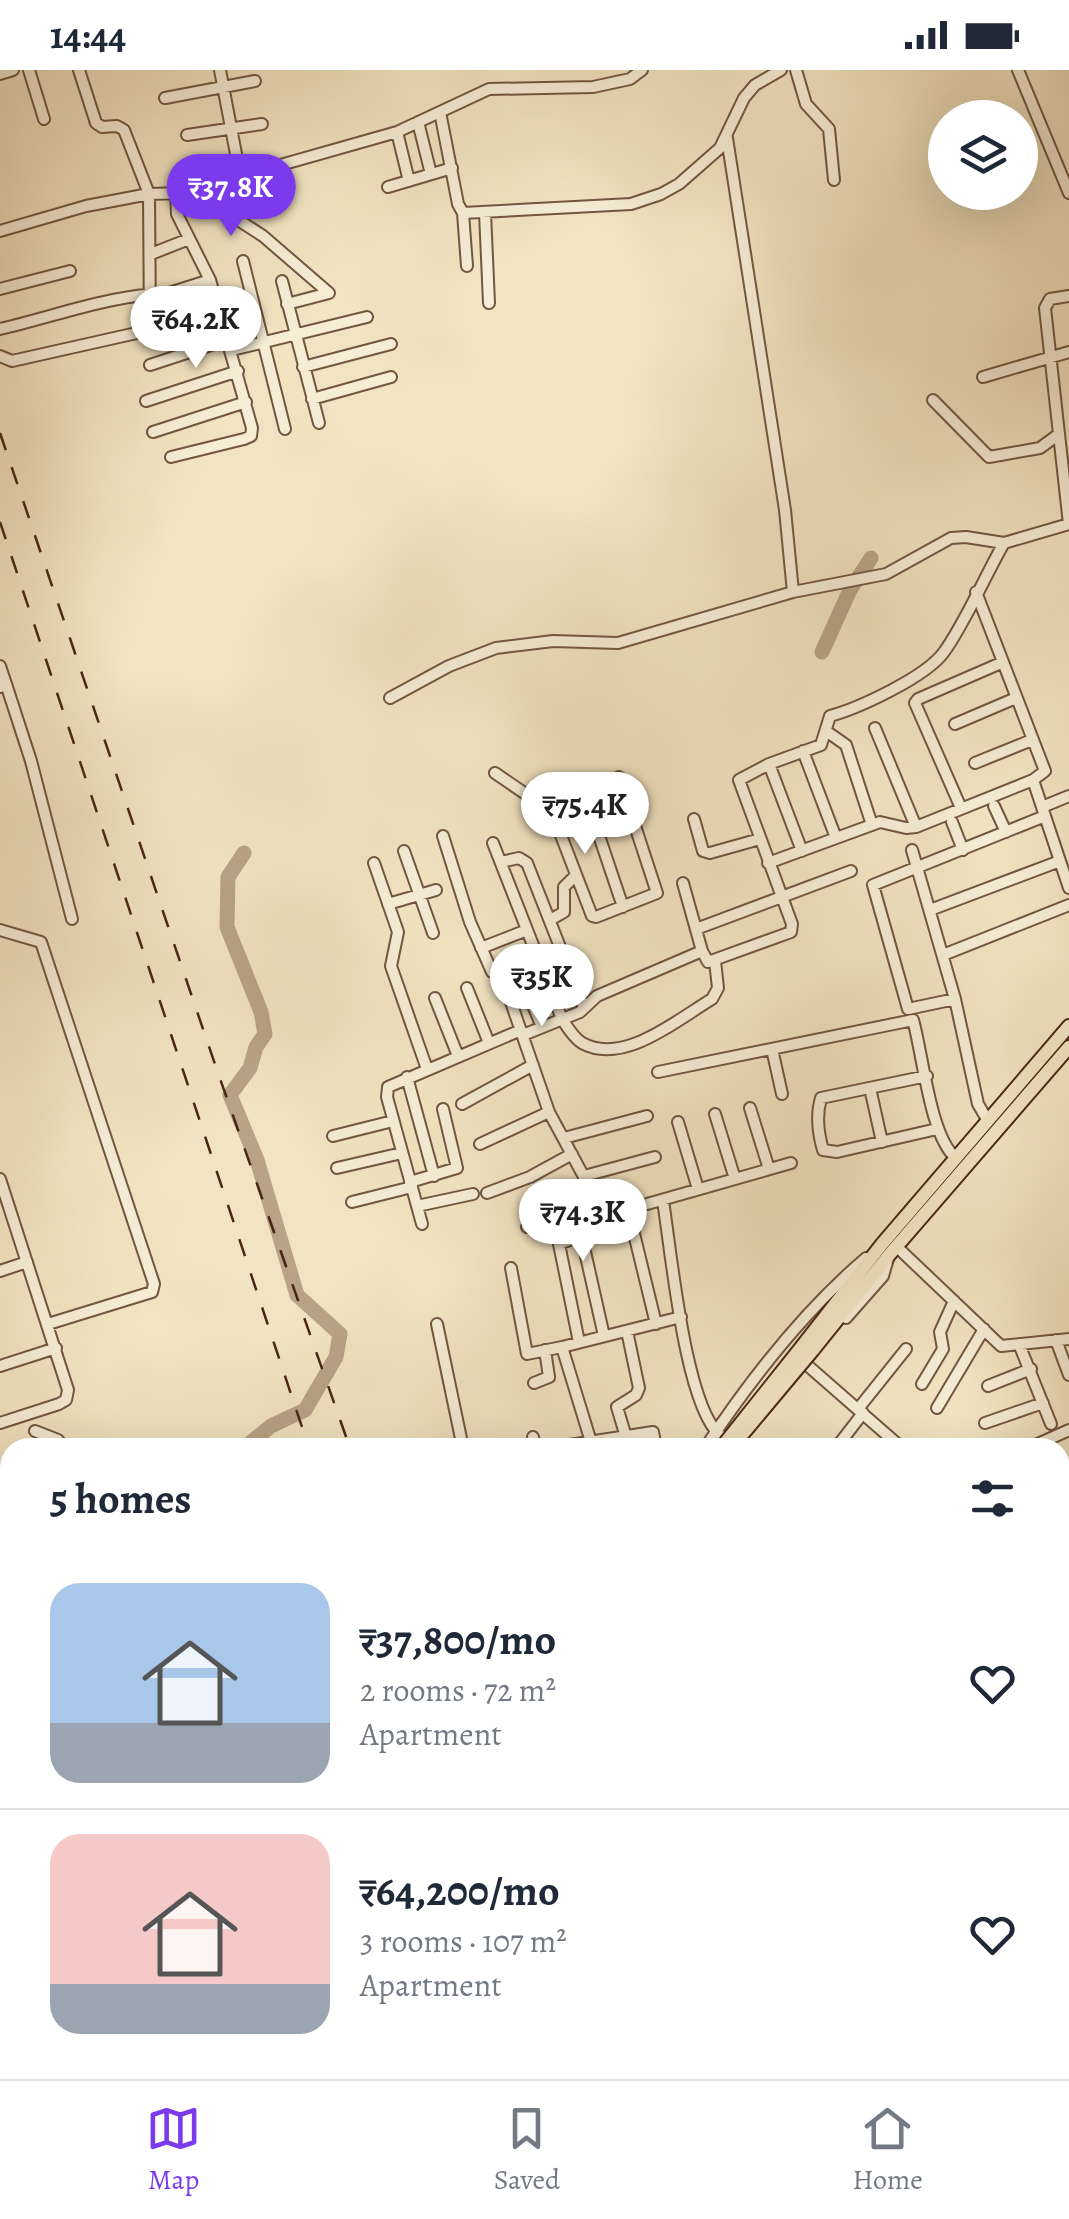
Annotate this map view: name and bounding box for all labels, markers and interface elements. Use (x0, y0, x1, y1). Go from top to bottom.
text: 14:44 (50, 9, 126, 61)
map controls (928, 100, 1038, 210)
button: layers (928, 100, 1038, 210)
pin: ₹37.8K (150, 154, 312, 239)
text: ₹37.8K (189, 164, 273, 208)
pin: ₹64.2K (115, 286, 277, 371)
text: ₹64.2K (152, 296, 240, 340)
pin: ₹75.4K (504, 772, 666, 857)
text: ₹75.4K (543, 782, 627, 826)
pin: ₹35K (483, 944, 601, 1029)
text: ₹35K (512, 954, 572, 998)
pin: ₹74.3K (502, 1179, 664, 1264)
text: ₹74.3K (541, 1189, 625, 1233)
text: 5 homes (50, 1470, 191, 1527)
icon: filters (965, 1471, 1020, 1526)
text: ₹37,800/mo (360, 1611, 556, 1668)
icon: home (130, 1623, 250, 1743)
icon: heart (965, 1656, 1020, 1711)
text: 2 rooms · 72 m² (360, 1668, 556, 1712)
text: Apartment (360, 1712, 502, 1756)
text: ₹64,200/mo (360, 1862, 560, 1919)
icon: home (130, 1874, 250, 1994)
icon: heart (965, 1907, 1020, 1962)
text: 3 rooms · 107 m² (360, 1919, 567, 1963)
text: Apartment (360, 1963, 502, 2007)
tab: Map (146, 2101, 201, 2199)
tab: Saved (494, 2101, 560, 2199)
tab: Home (852, 2101, 923, 2199)

